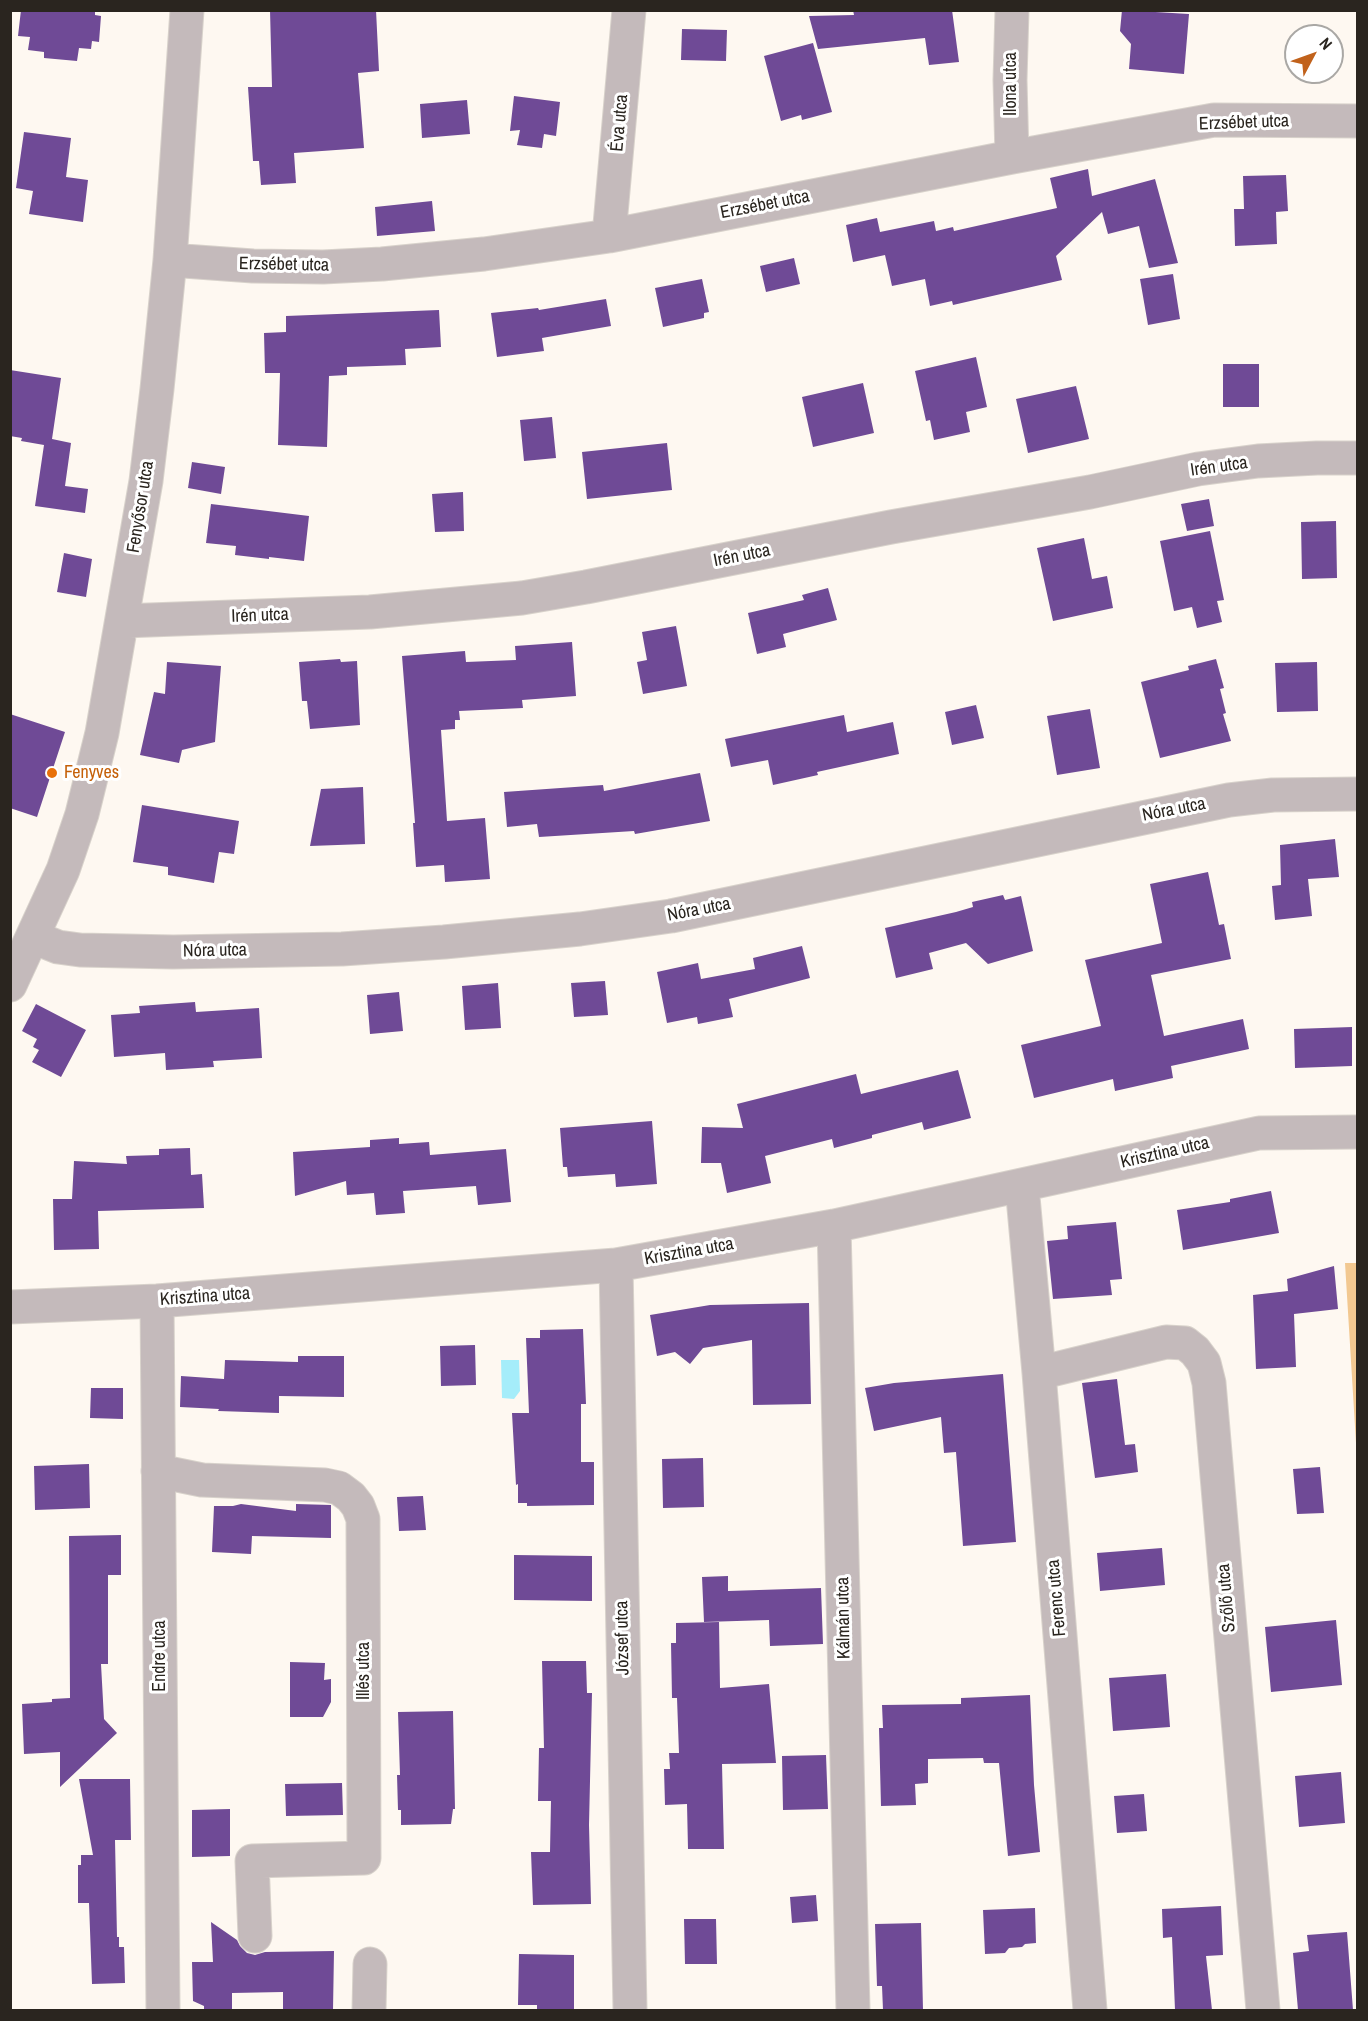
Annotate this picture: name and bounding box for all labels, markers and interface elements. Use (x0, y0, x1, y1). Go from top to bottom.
north arrow (1284, 24, 1344, 84)
text: N (1315, 33, 1337, 54)
street label: Ilona utca (1000, 52, 1022, 116)
street label: Éva utca (607, 93, 633, 153)
street label: Erzsébet utca (1199, 111, 1289, 135)
street label: Erzsébet utca (719, 186, 811, 224)
street label: Erzsébet utca (239, 253, 329, 277)
street label: Irén utca (1189, 452, 1249, 482)
street label: Fenyősor utca (123, 459, 159, 555)
street label: Irén utca (712, 540, 772, 572)
street label: Irén utca (231, 604, 289, 628)
place label: Fenyves (64, 762, 119, 784)
marker: Fenyves (45, 766, 59, 780)
street label: Nóra utca (1141, 793, 1207, 827)
street label: Nóra utca (666, 893, 732, 927)
street label: Nóra utca (183, 940, 247, 962)
street label: Krisztina utca (1119, 1132, 1211, 1174)
street label: Krisztina utca (643, 1234, 735, 1270)
street label: Krisztina utca (159, 1283, 251, 1311)
street label: Ferenc utca (1043, 1559, 1071, 1637)
street label: Szőlő utca (1213, 1563, 1241, 1633)
street label: Kálmán utca (832, 1577, 856, 1659)
street label: József utca (612, 1600, 634, 1676)
street label: Endre utca (149, 1620, 171, 1692)
street label: Illés utca (353, 1642, 375, 1700)

